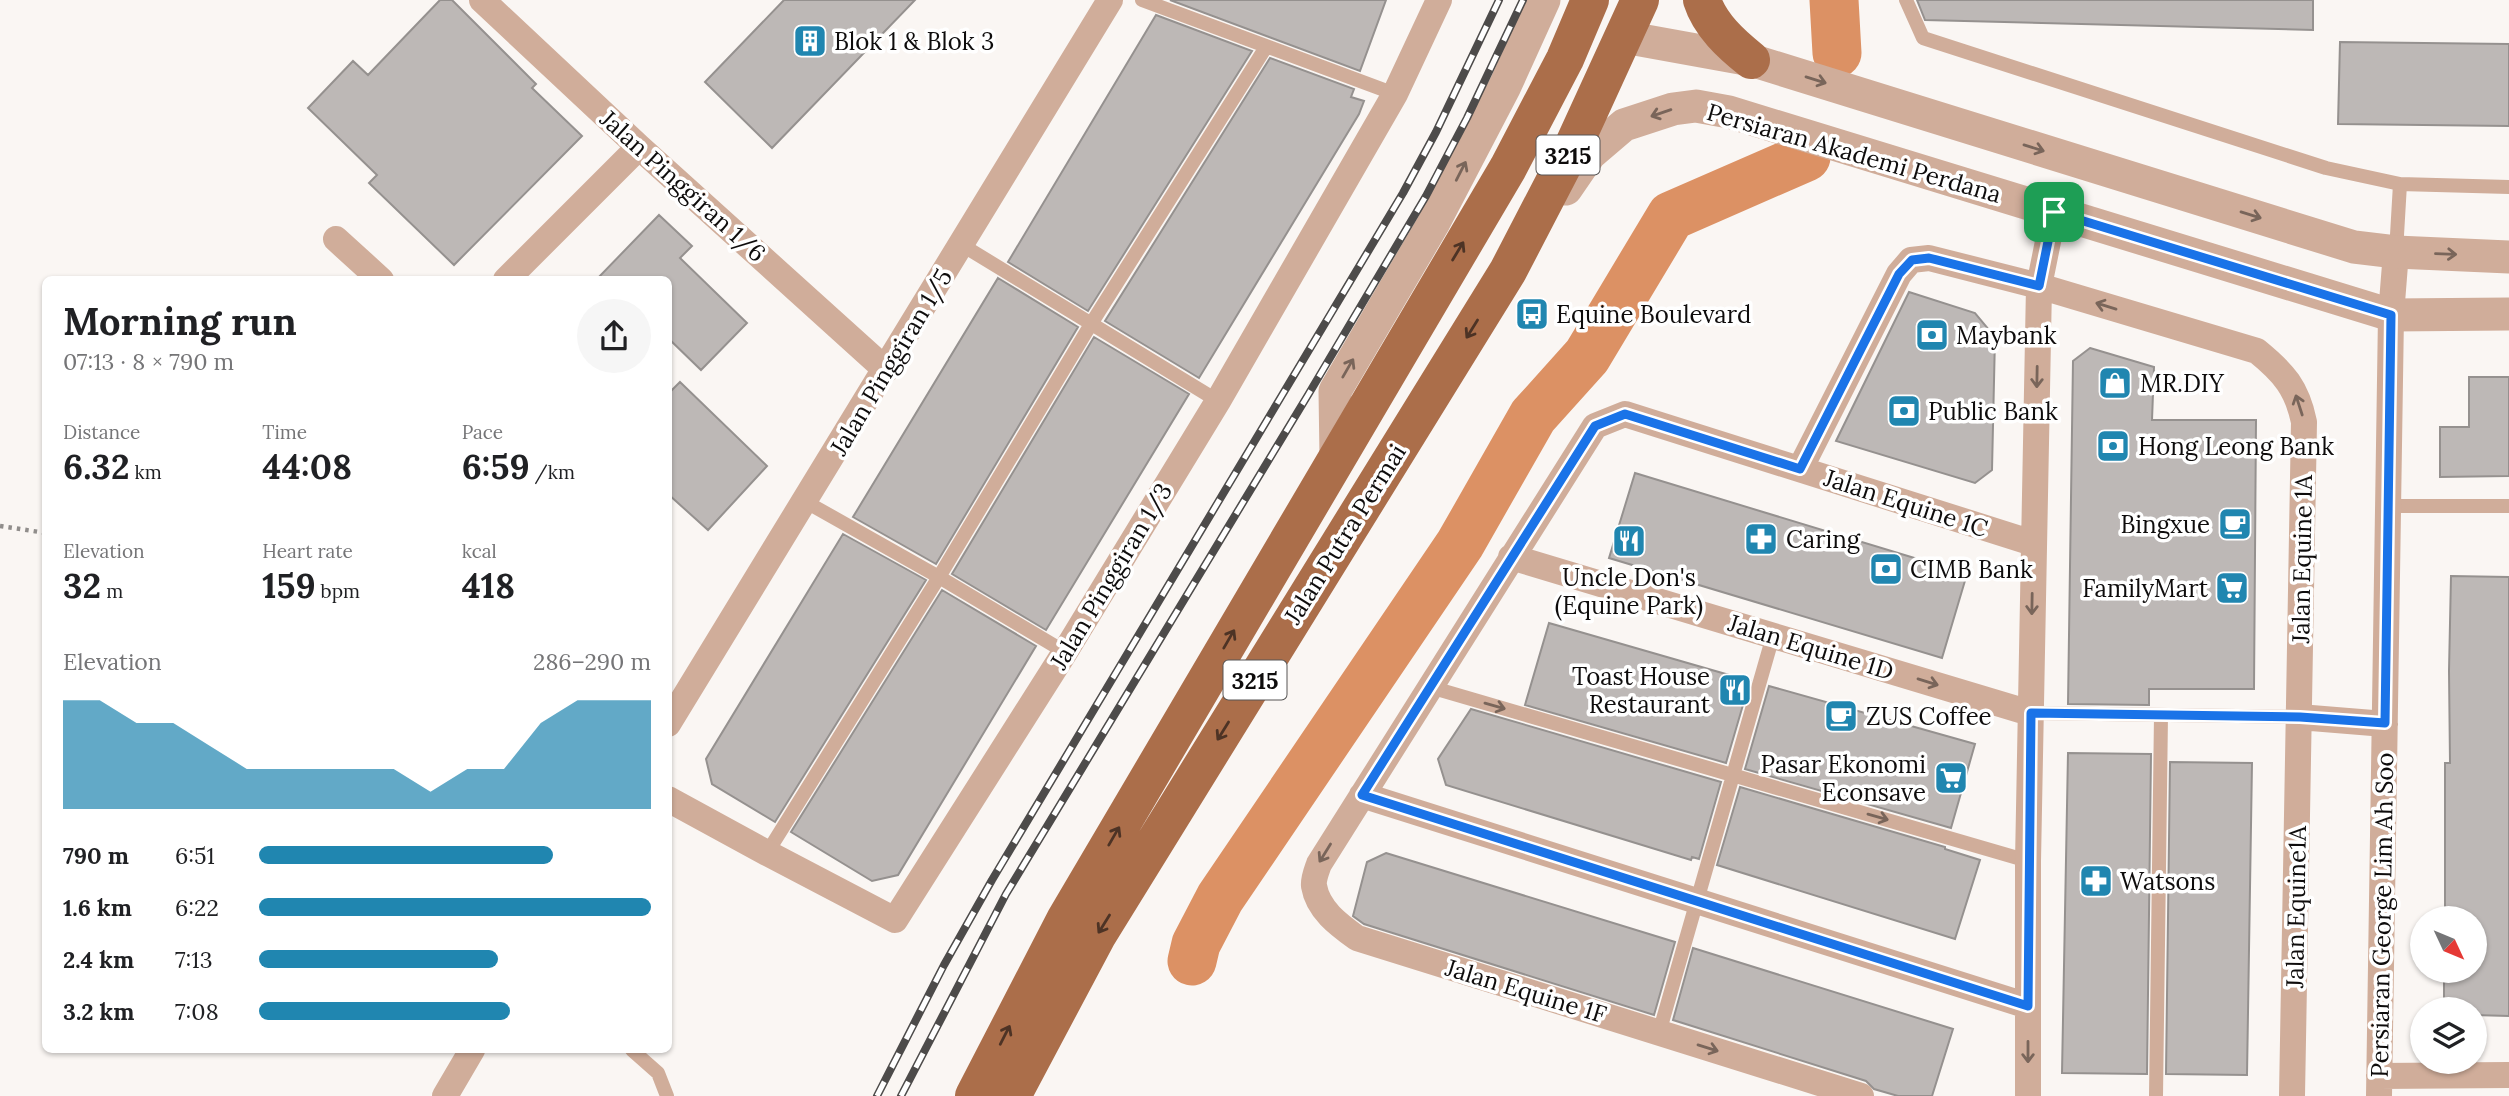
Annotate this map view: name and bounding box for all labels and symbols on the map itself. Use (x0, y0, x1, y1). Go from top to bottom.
building icon: Blok 1 & Blok 3 (791, 22, 829, 60)
place label: Blok 1 & Blok 3 (834, 26, 994, 57)
one-way arrow (1805, 75, 1827, 88)
street label: Persiaran Akademi Perdana (1703, 96, 2005, 210)
street label: Jalan Pinggiran 1/6 (593, 103, 772, 269)
one-way arrow (1650, 108, 1672, 120)
road number: 3215 (1536, 136, 1600, 174)
one-way arrow (2022, 142, 2044, 155)
one-way arrow (1454, 161, 1468, 181)
pin (2024, 182, 2084, 242)
one-way arrow (2240, 209, 2262, 222)
one-way arrow (1452, 242, 1466, 262)
one-way arrow (2434, 247, 2457, 260)
street label: Jalan Pinggiran 1/5 (823, 263, 959, 462)
bus stop icon: Equine Boulevard (1513, 295, 1551, 333)
place label: Equine Boulevard (1556, 299, 1751, 330)
one-way arrow (2095, 299, 2117, 312)
bank icon: Maybank (1913, 316, 1951, 354)
one-way arrow (1464, 319, 1479, 338)
place label: Maybank (1956, 320, 2057, 351)
one-way arrow (1342, 359, 1356, 379)
shop icon: MR.DIY (2096, 364, 2134, 402)
one-way arrow (2030, 365, 2044, 388)
place label: MR.DIY (2140, 368, 2225, 399)
bank icon: Public Bank (1885, 392, 1923, 430)
one-way arrow (2292, 394, 2304, 416)
place label: Public Bank (1928, 396, 2058, 427)
bank icon: Hong Leong Bank (2094, 427, 2132, 465)
place label: Hong Leong Bank (2138, 431, 2334, 462)
street label: Jalan Putra Permai (1277, 438, 1413, 630)
street label: Jalan Equine 1C (1819, 462, 1992, 544)
street label: Jalan Equine 1A (2285, 474, 2319, 645)
street label: Jalan Pinggiran 1/3 (1043, 477, 1179, 676)
cafe icon: Bingxue (2216, 505, 2254, 543)
place label: Bingxue (2121, 509, 2210, 540)
pharmacy icon: Caring (1742, 520, 1780, 558)
restaurant icon: Uncle Don's (Equine Park) (1610, 522, 1648, 560)
place label: Caring (1786, 524, 1861, 555)
bank icon: CIMB Bank (1867, 550, 1905, 588)
place label: CIMB Bank (1910, 554, 2033, 585)
place label: Uncle Don's (Equine Park) (1555, 562, 1703, 621)
supermarket icon: FamilyMart (2213, 569, 2251, 607)
place label: FamilyMart (2082, 573, 2209, 604)
one-way arrow (2025, 593, 2039, 616)
street label: Jalan Equine 1D (1724, 607, 1897, 687)
one-way arrow (1222, 630, 1236, 650)
road number: 3215 (1224, 660, 1286, 700)
place label: Toast House Restaurant (1572, 661, 1711, 720)
restaurant icon: Toast House Restaurant (1716, 671, 1754, 709)
one-way arrow (1917, 677, 1939, 690)
cafe icon: ZUS Coffee (1822, 697, 1860, 735)
one-way arrow (1484, 700, 1506, 713)
place label: ZUS Coffee (1866, 701, 1992, 732)
one-way arrow (1216, 720, 1230, 740)
place label: Pasar Ekonomi Econsave (1761, 749, 1926, 808)
street label: Persiaran George Lim Ah Soo (2364, 752, 2400, 1078)
supermarket icon: Pasar Ekonomi Econsave (1932, 759, 1970, 797)
one-way arrow (1867, 812, 1889, 825)
street label: Jalan Equine1A (2279, 825, 2313, 989)
one-way arrow (1107, 826, 1121, 846)
one-way arrow (1318, 843, 1333, 862)
pharmacy icon: Watsons (2077, 862, 2115, 900)
place label: Watsons (2120, 866, 2215, 897)
north arrow (2410, 906, 2487, 984)
one-way arrow (1096, 914, 1110, 934)
street label: Jalan Equine 1F (1441, 952, 1610, 1030)
one-way arrow (999, 1025, 1012, 1046)
one-way arrow (2021, 1041, 2035, 1064)
one-way arrow (1696, 1043, 1718, 1055)

